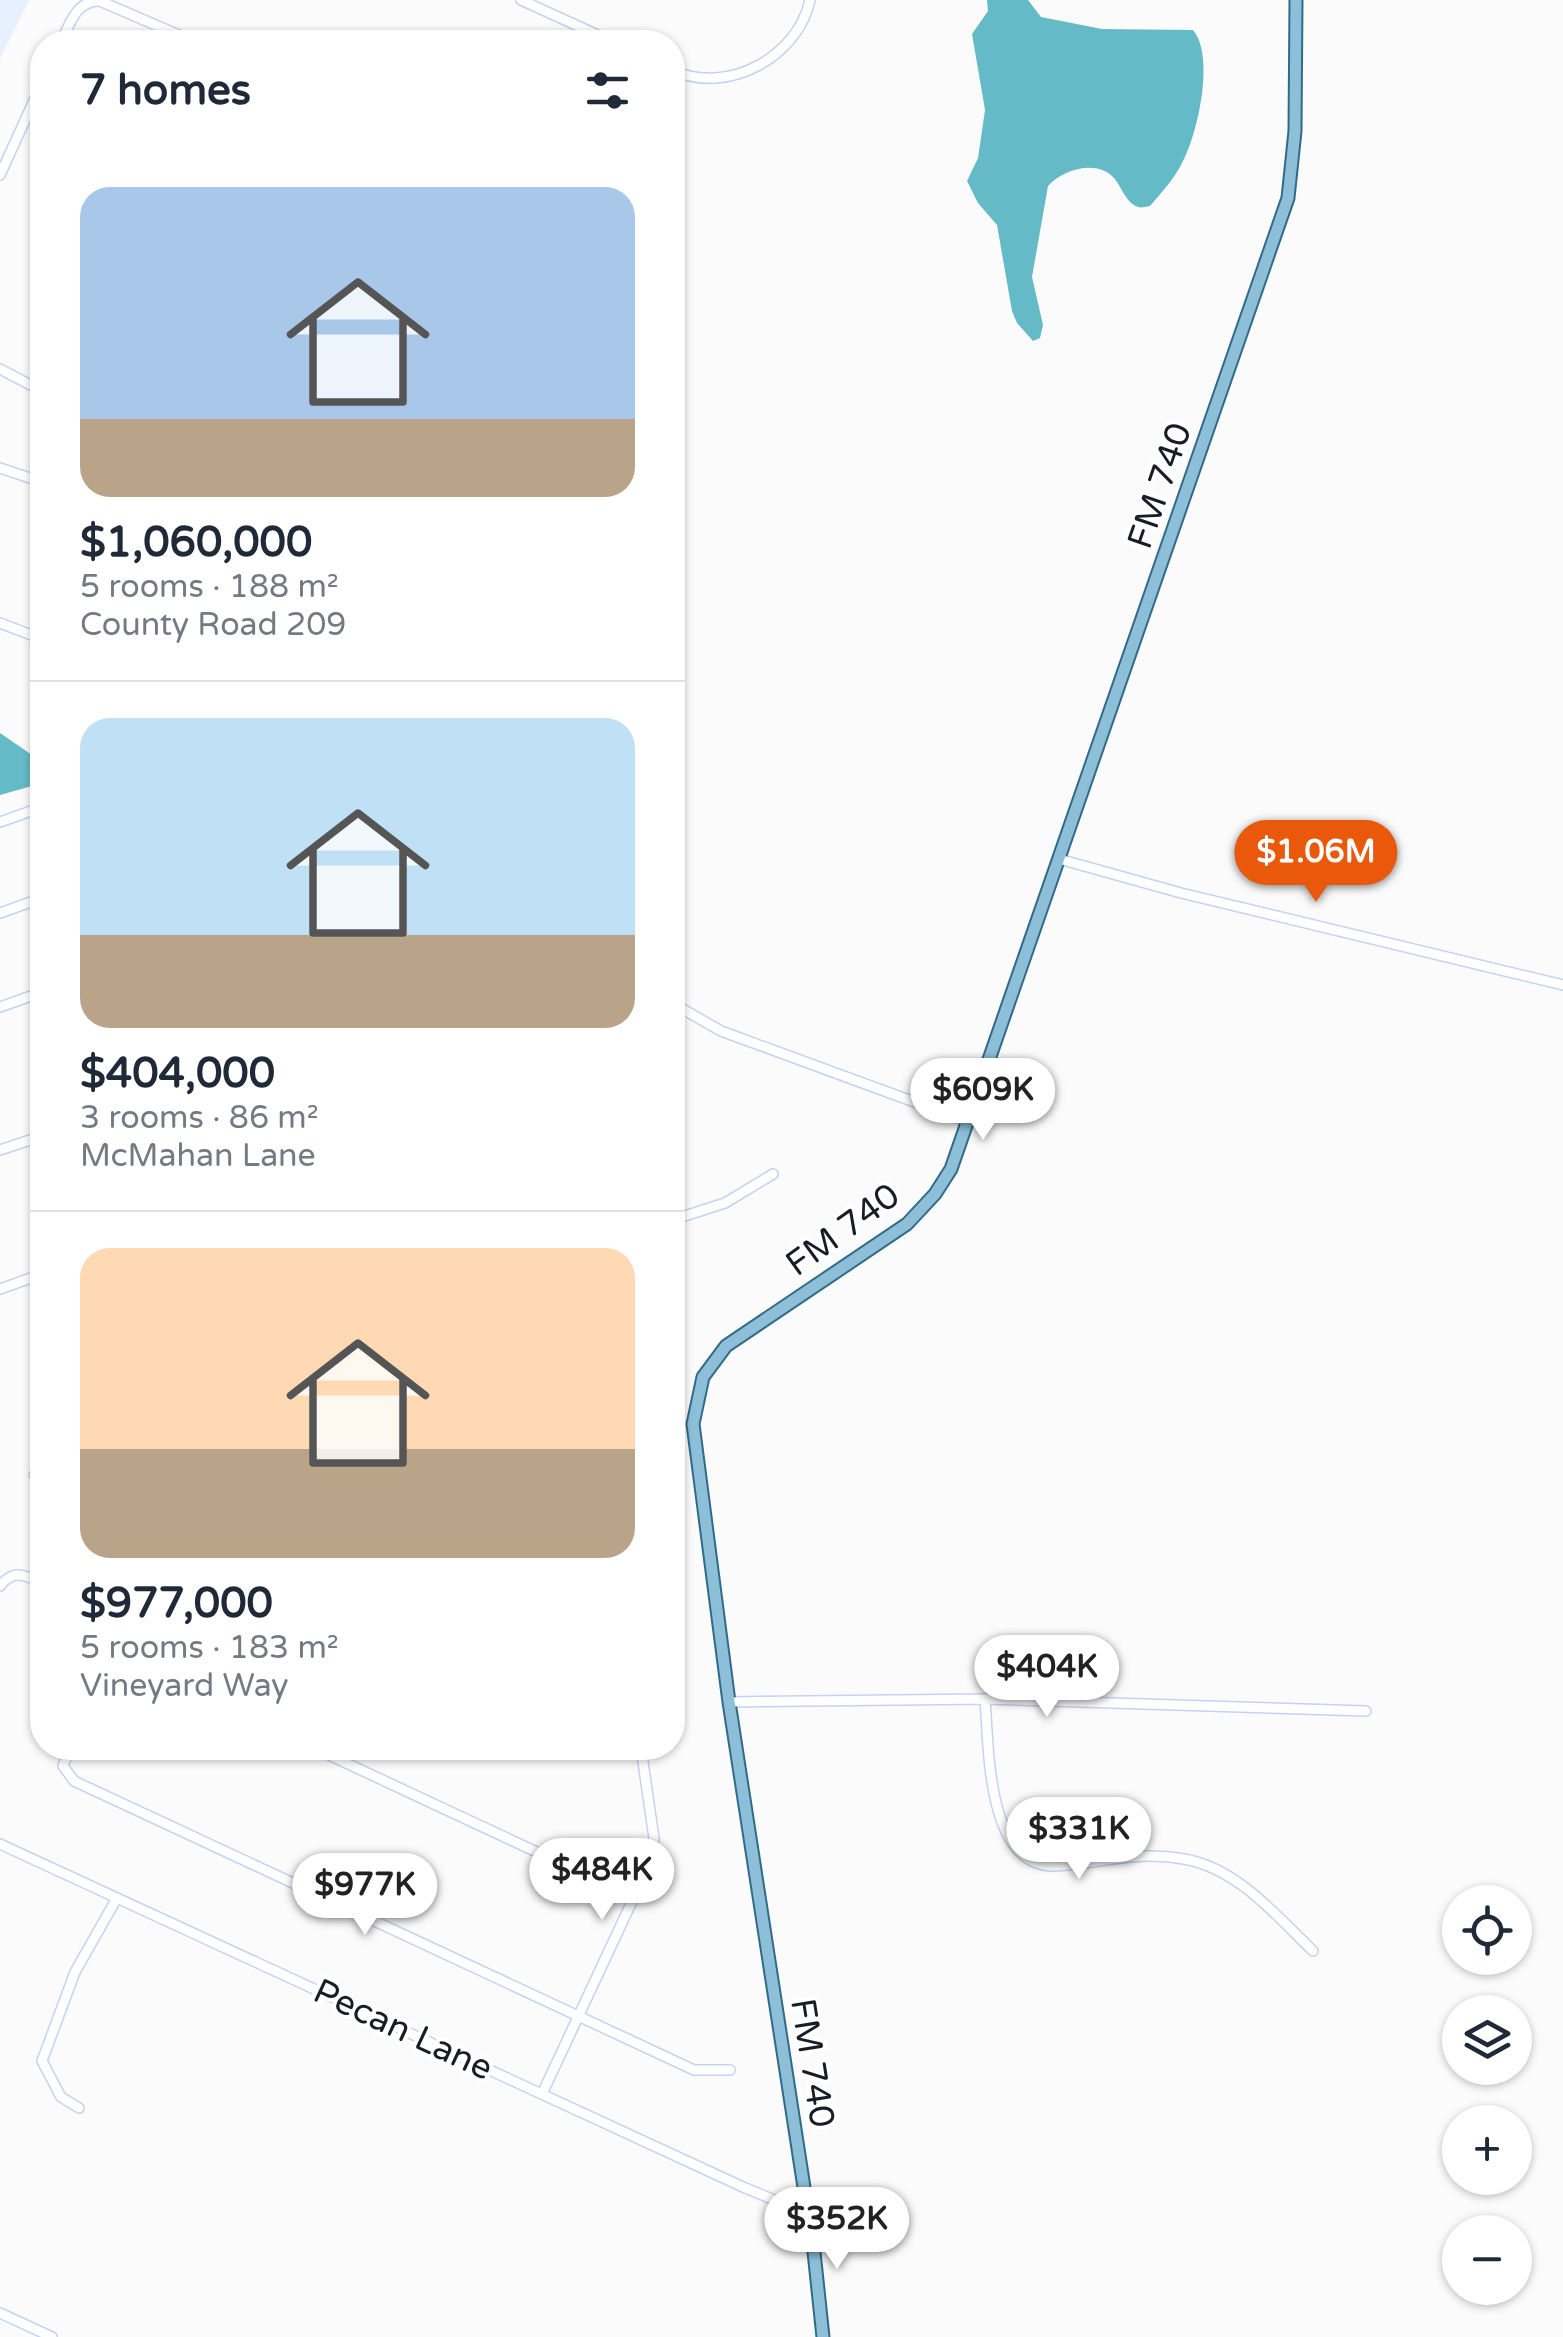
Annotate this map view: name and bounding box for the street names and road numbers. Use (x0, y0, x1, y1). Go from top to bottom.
street label: FM 740 (1119, 418, 1201, 554)
street label: FM 740 (778, 1175, 908, 1285)
street label: Pecan Lane (307, 1970, 499, 2090)
street label: FM 740 (781, 1995, 843, 2131)

